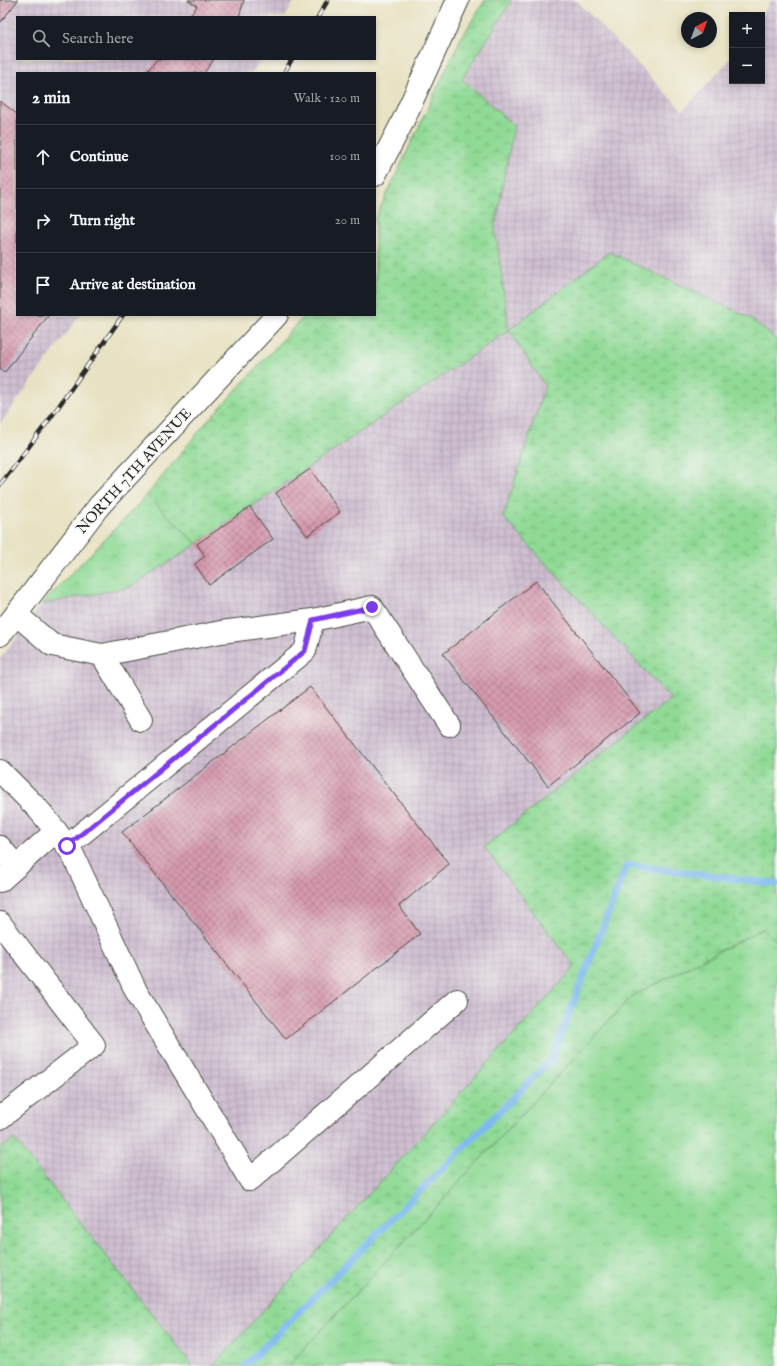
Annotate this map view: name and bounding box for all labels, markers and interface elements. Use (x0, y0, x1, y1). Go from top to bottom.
north arrow (681, 12, 717, 48)
map controls (729, 12, 765, 84)
button: + (729, 12, 765, 48)
search box (16, 16, 376, 60)
icon: search (30, 27, 52, 49)
text: Search here (62, 29, 133, 48)
button: − (729, 48, 765, 84)
text: 2 min (32, 88, 70, 109)
text: Walk · 120 m (294, 90, 360, 107)
icon: ahead (32, 146, 54, 168)
text: Continue (70, 147, 128, 166)
text: 100 m (330, 148, 360, 165)
icon: right (32, 210, 54, 232)
text: Turn right (70, 211, 135, 230)
text: 20 m (335, 212, 360, 229)
icon: arrive (32, 274, 54, 296)
text: Arrive at destination (70, 275, 196, 294)
street label: NORTH 7TH AVENUE (72, 404, 196, 538)
route end (363, 598, 381, 616)
route start (58, 837, 76, 855)

